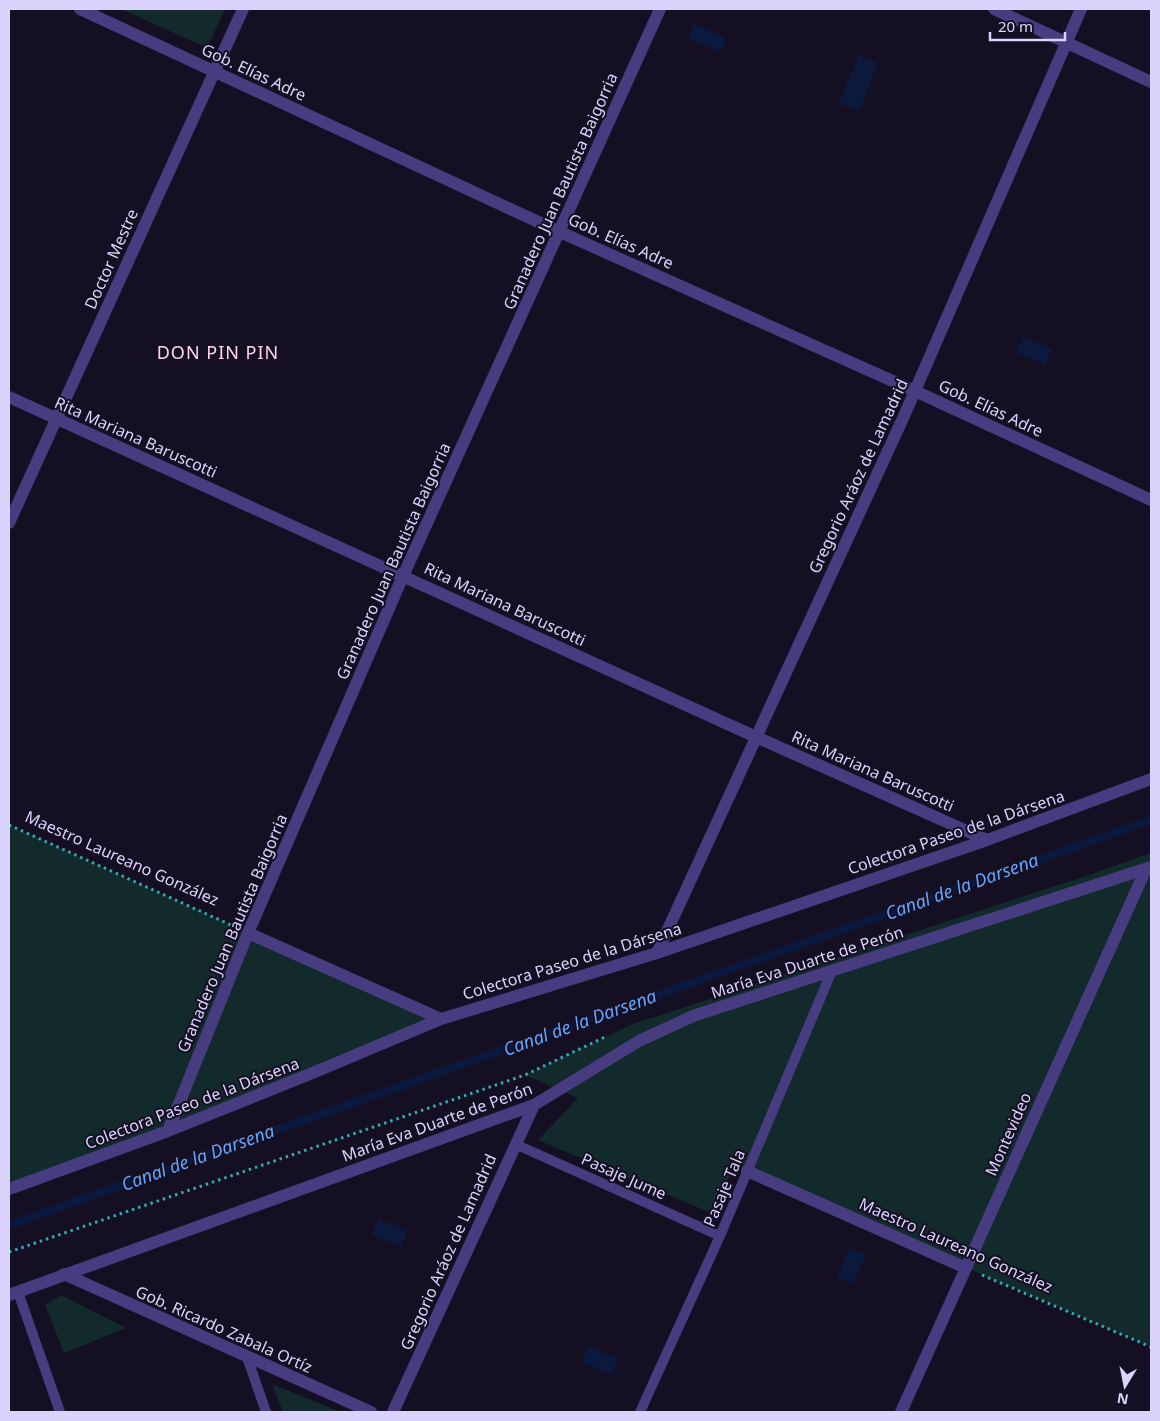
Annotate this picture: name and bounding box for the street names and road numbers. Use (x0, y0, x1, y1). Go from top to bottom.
street label: Gob. Elías Adre (198, 38, 310, 106)
street label: Granadero Juan Bautista Baigorria (498, 69, 622, 313)
street label: Doctor Mestre (79, 205, 143, 313)
street label: Gob. Elías Adre (565, 208, 677, 274)
street label: Gob. Elías Adre (935, 374, 1047, 442)
street label: Gregorio Aráoz de Lamadrid (803, 375, 913, 577)
street label: Rita Mariana Baruscotti (51, 391, 221, 483)
street label: Granadero Juan Bautista Baigorria (331, 439, 455, 683)
street label: Rita Mariana Baruscotti (421, 557, 589, 651)
street label: Rita Mariana Baruscotti (788, 725, 958, 817)
street label: Colectora Paseo de la Dársena (845, 785, 1067, 879)
street label: Maestro Laureano González (22, 805, 222, 911)
street label: Granadero Juan Bautista Baigorria (172, 810, 292, 1056)
street label: Colectora Paseo de la Dársena (460, 917, 684, 1005)
street label: María Eva Duarte de Perón (708, 920, 906, 1004)
street label: Colectora Paseo de la Dársena (82, 1052, 302, 1154)
street label: María Eva Duarte de Perón (339, 1077, 535, 1167)
street label: Montevideo (980, 1089, 1036, 1179)
street label: Pasaje Tala (698, 1146, 750, 1230)
street label: Pasaje Jume (578, 1147, 670, 1205)
street label: Gregorio Aráoz de Lamadrid (395, 1150, 501, 1354)
street label: Maestro Laureano González (856, 1192, 1056, 1298)
street label: Gob. Ricardo Zabala Ortíz (132, 1280, 316, 1378)

